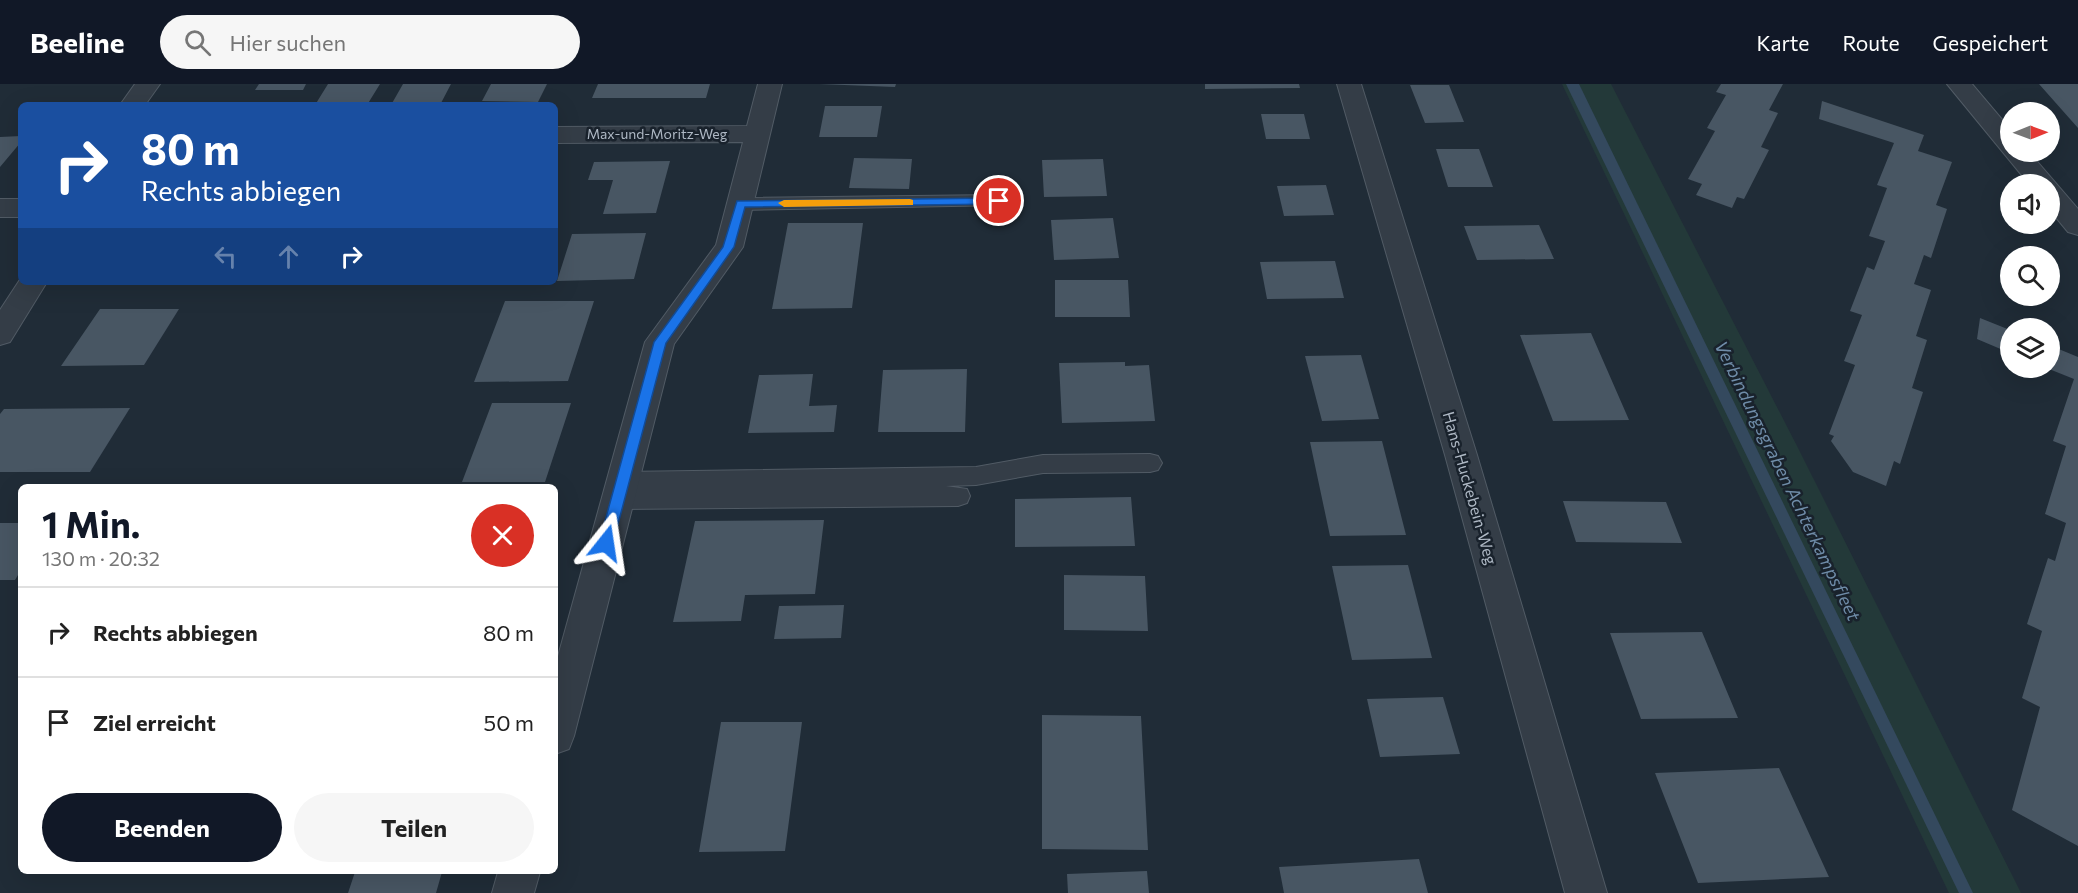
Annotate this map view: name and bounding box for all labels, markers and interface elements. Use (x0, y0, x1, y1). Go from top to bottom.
search box (160, 15, 580, 69)
text: Beeline (30, 25, 124, 59)
icon: search (181, 26, 214, 59)
text: Hier suchen (229, 29, 346, 56)
text: Karte (1756, 30, 1809, 55)
text: Route (1842, 30, 1900, 55)
text: Gespeichert (1933, 30, 2048, 55)
north arrow (2000, 102, 2060, 162)
map controls (2000, 102, 2060, 378)
text: 80 m (141, 122, 240, 174)
street label: Max-und-Moritz-Weg (587, 125, 728, 142)
icon: right (42, 126, 120, 204)
text: Rechts abbiegen (141, 174, 341, 207)
button: sound (2000, 174, 2060, 234)
pin (973, 175, 1024, 226)
icon: arrive (982, 184, 1015, 217)
icon: left (209, 240, 242, 273)
icon: ahead (272, 240, 305, 273)
icon: right (335, 240, 368, 273)
button: search (2000, 246, 2060, 306)
button: layers (2000, 318, 2060, 378)
water label: Verbindungsgraben Achterkampsfleet (1710, 337, 1866, 625)
street label: Hans-Huckebein-Weg (1439, 409, 1502, 567)
text: 1 Min. (42, 501, 140, 545)
button: close (471, 504, 534, 567)
position arrow (574, 511, 638, 575)
text: 130 m · 20:32 (42, 546, 160, 570)
icon: right (42, 616, 75, 649)
text: Rechts abbiegen (93, 619, 258, 646)
text: 80 m (483, 619, 534, 646)
icon: arrive (42, 706, 75, 739)
text: Ziel erreicht (93, 709, 216, 736)
text: 50 m (484, 709, 534, 736)
button: Beenden (42, 793, 282, 862)
button: Teilen (294, 793, 534, 862)

